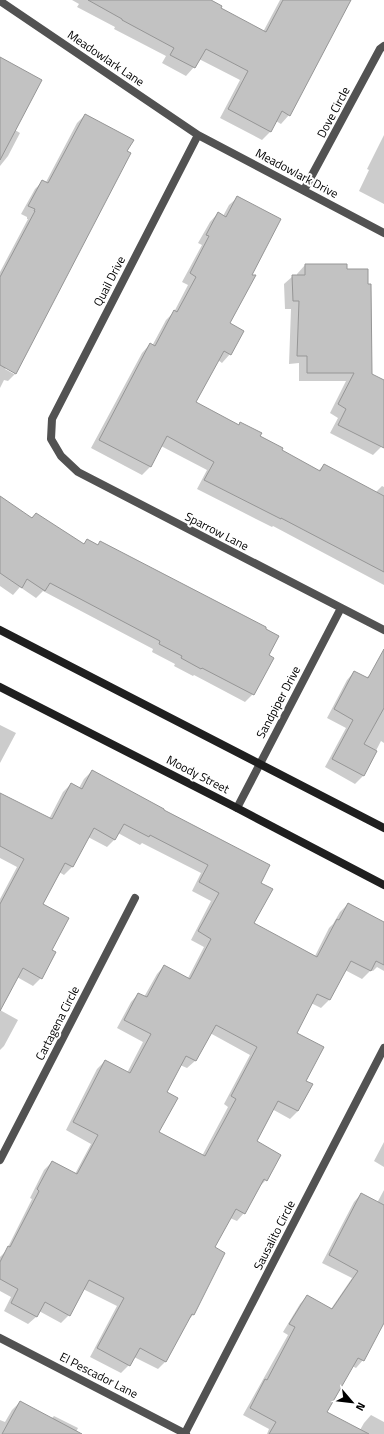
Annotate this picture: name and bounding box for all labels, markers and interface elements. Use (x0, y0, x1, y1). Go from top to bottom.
street label: Meadowlark Lane (64, 25, 148, 91)
street label: Dove Circle (312, 83, 354, 141)
street label: Meadowlark Drive (252, 143, 342, 203)
street label: Quail Drive (88, 252, 130, 310)
street label: Sparrow Lane (182, 507, 252, 555)
street label: Sandpiper Drive (251, 662, 305, 742)
street label: Moody Street (163, 750, 233, 798)
street label: Cartagena Circle (30, 982, 84, 1064)
street label: Sausalito Circle (248, 1197, 300, 1273)
street label: El Pescador Lane (56, 1347, 142, 1403)
north arrow (332, 1382, 372, 1422)
text: N (352, 1400, 370, 1414)

